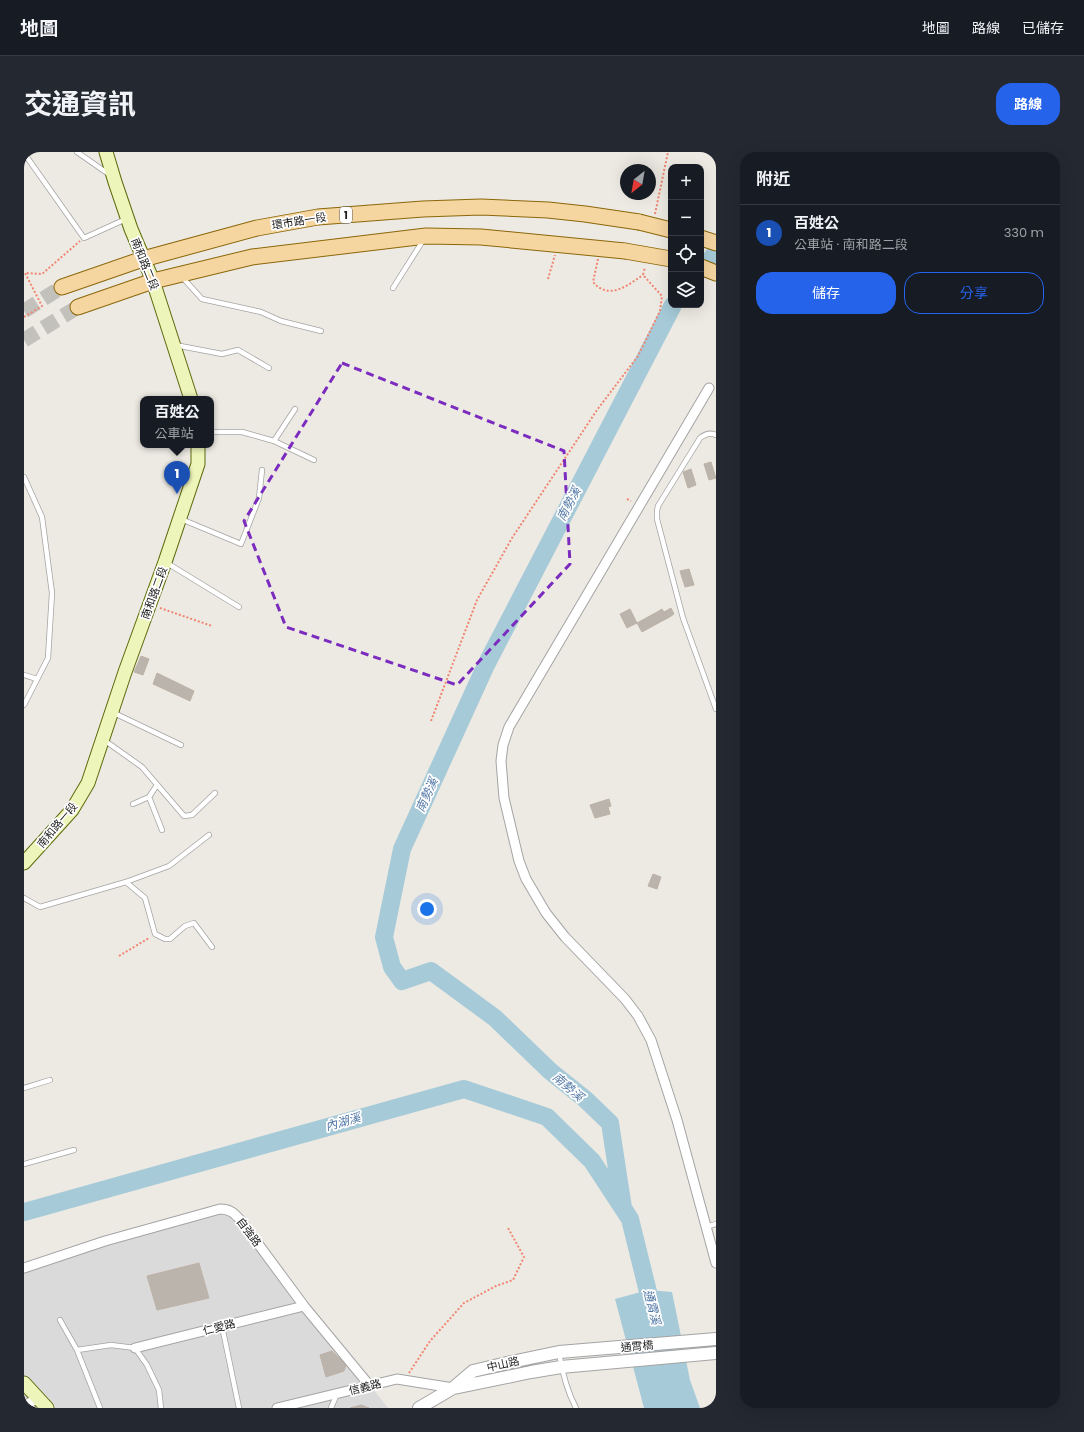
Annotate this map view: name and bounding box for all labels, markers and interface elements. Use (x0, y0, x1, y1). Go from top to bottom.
text: 地圖 (20, 15, 58, 42)
text: 地圖 (922, 18, 950, 38)
text: 路線 (972, 18, 1000, 38)
text: 已儲存 (1022, 18, 1064, 38)
button: 路線 (996, 83, 1060, 125)
text: 交通資訊 (24, 85, 136, 124)
north arrow (620, 164, 656, 200)
map controls (668, 164, 704, 308)
button: + (668, 164, 704, 200)
text: 附近 (756, 167, 790, 191)
button: − (668, 200, 704, 236)
road number: 1 (340, 207, 352, 223)
street label: 環市路一段 (271, 209, 327, 233)
text: 百姓公 (794, 212, 839, 233)
text: 1 (767, 223, 771, 242)
text: 330 m (1004, 223, 1044, 242)
text: 公車站 · 南和路二段 (794, 235, 908, 254)
street label: 南和路二段 (127, 236, 163, 292)
button: locate (668, 236, 704, 272)
button: layers (668, 272, 704, 308)
button: 儲存 (756, 272, 896, 314)
button: 分享 (904, 272, 1044, 314)
popup (140, 396, 214, 448)
text: 百姓公 (154, 401, 200, 422)
text: 公車站 (154, 424, 194, 443)
pin: 1 (164, 461, 190, 494)
water label: 南勢溪 (553, 482, 585, 524)
street label: 南和路二段 (137, 564, 171, 622)
water label: 南勢溪 (411, 773, 442, 815)
street label: 南和路一段 (33, 799, 81, 851)
your location (417, 899, 437, 919)
water label: 南勢溪 (549, 1068, 589, 1106)
water label: 內湖溪 (323, 1108, 364, 1135)
street label: 自強路 (233, 1214, 265, 1250)
water label: 通霄溪 (640, 1287, 666, 1328)
street label: 仁愛路 (201, 1315, 237, 1339)
street label: 通霄橋 (620, 1337, 654, 1355)
street label: 中山路 (485, 1352, 521, 1376)
street label: 信義路 (347, 1375, 383, 1399)

